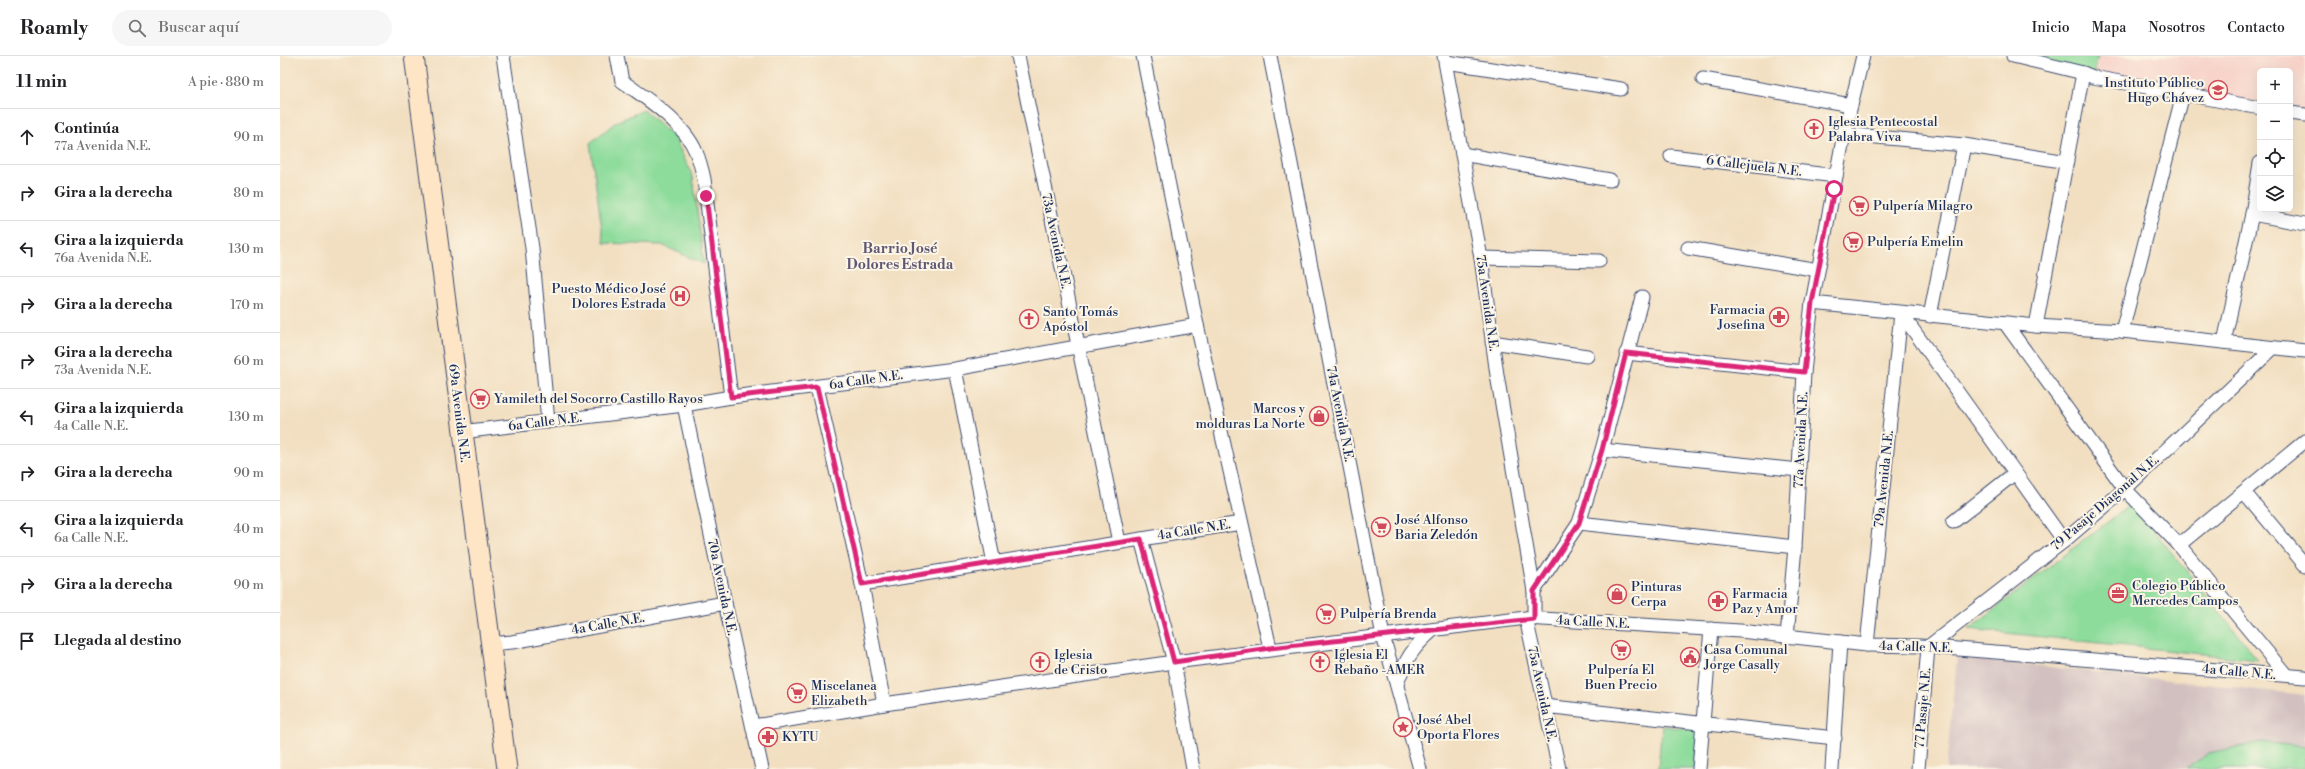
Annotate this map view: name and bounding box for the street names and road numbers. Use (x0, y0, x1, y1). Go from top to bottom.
street label: 6 Callejuela N.E. (1705, 152, 1803, 180)
street label: 73a Avenida N.E. (1038, 192, 1074, 290)
street label: 75a Avenida N.E. (1472, 254, 1502, 352)
street label: 69a Avenida N.E. (445, 363, 473, 463)
street label: 74a Avenida N.E. (1323, 365, 1357, 463)
street label: 6a Calle N.E. (828, 367, 904, 393)
street label: 77a Avenida N.E. (1790, 391, 1812, 489)
street label: 6a Calle N.E. (507, 410, 583, 434)
street label: 79a Avenida N.E. (1871, 429, 1897, 529)
street label: 79 Pasaje Diagonal N.E. (2048, 452, 2162, 554)
street label: 4a Calle N.E. (1156, 516, 1232, 544)
street label: 70a Avenida N.E. (704, 537, 740, 637)
street label: 4a Calle N.E. (570, 610, 646, 638)
street label: 4a Calle N.E. (1556, 612, 1630, 632)
street label: 4a Calle N.E. (1879, 638, 1953, 656)
street label: 75a Avenida N.E. (1524, 645, 1560, 743)
street label: 4a Calle N.E. (2201, 661, 2277, 683)
street label: 77 Pasaje N.E. (1912, 667, 1935, 749)

